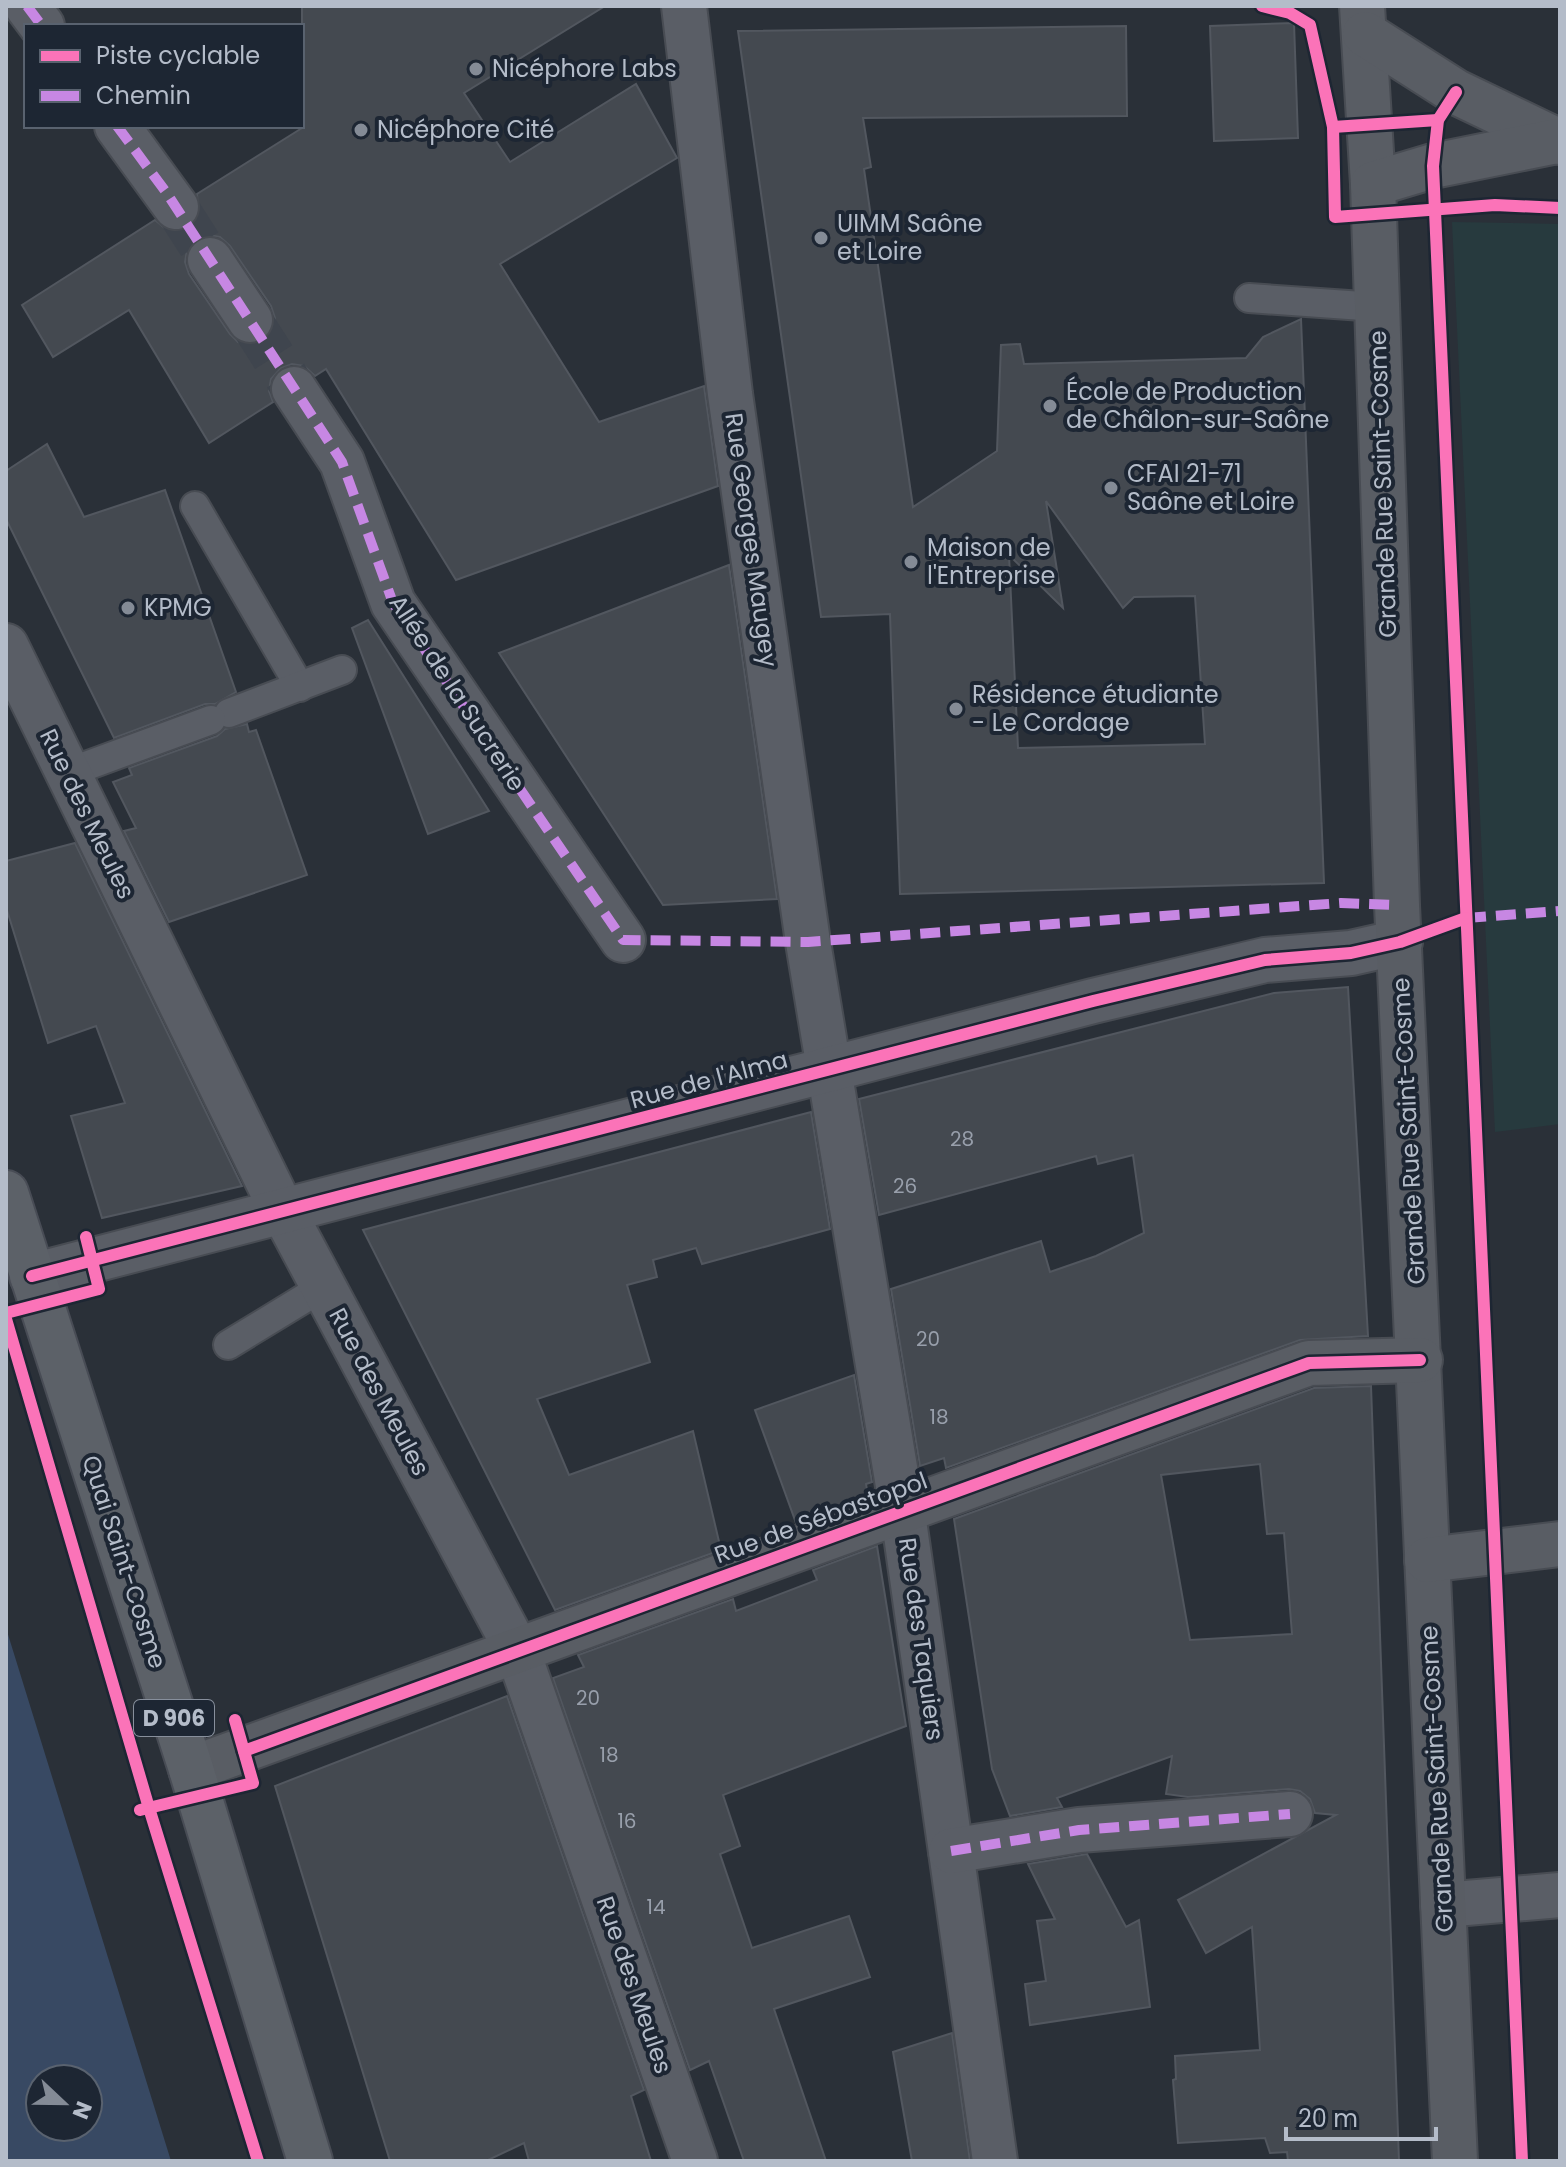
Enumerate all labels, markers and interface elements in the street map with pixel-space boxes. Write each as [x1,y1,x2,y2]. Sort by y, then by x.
legend [24,24,304,128]
text: Piste cyclable [96,39,260,72]
place label: Nicéphore Labs [492,52,677,85]
marker: Nicéphore Labs [467,60,485,78]
text: Chemin [96,79,191,112]
place label: Nicéphore Cité [377,113,554,146]
marker: Nicéphore Cité [352,121,370,139]
place label: UIMM Saône et Loire [837,207,983,268]
marker: UIMM Saône et Loire [812,229,830,247]
street label: Grande Rue Saint-Cosme [1361,330,1404,638]
place label: École de Production de Châlon-sur-Saône [1066,375,1329,436]
marker: École de Production de Châlon-sur-Saône [1041,397,1059,415]
street label: Rue Georges Maugey [717,411,786,669]
place label: CFAI 21-71 Saône et Loire [1127,457,1295,518]
marker: CFAI 21-71 Saône et Loire [1102,479,1120,497]
place label: Maison de l'Entreprise [927,531,1055,592]
marker: Maison de l'Entreprise [902,553,920,571]
street label: Allée de la Sucrerie [382,588,533,797]
place label: KPMG [144,591,212,624]
marker: KPMG [119,599,137,617]
place label: Résidence étudiante - Le Cordage [972,678,1219,739]
marker: Résidence étudiante - Le Cordage [947,700,965,718]
street label: Rue des Meules [32,723,143,904]
street label: Grande Rue Saint-Cosme [1384,977,1433,1285]
street label: Rue de l'Alma [627,1043,791,1116]
house number: 28 [950,1125,974,1153]
house number: 26 [893,1172,917,1200]
street label: Rue des Meules [321,1302,438,1481]
house number: 20 [916,1325,940,1353]
house number: 18 [929,1403,949,1431]
street label: Quai Saint-Cosme [74,1451,175,1673]
street label: Rue de Sébastopol [710,1464,932,1571]
street label: Rue des Taquiers [891,1535,952,1742]
street label: Grande Rue Saint-Cosme [1412,1625,1461,1933]
house number: 20 [576,1684,600,1712]
road number: D 906 [134,1700,214,1736]
house number: 18 [599,1741,619,1769]
house number: 16 [617,1807,637,1835]
street label: Rue des Meules [589,1892,680,2078]
house number: 14 [647,1893,665,1921]
north arrow [24,2063,104,2143]
scale bar [1286,2091,1436,2141]
text: N [65,2097,100,2124]
text: 20 m [1298,2102,1358,2135]

